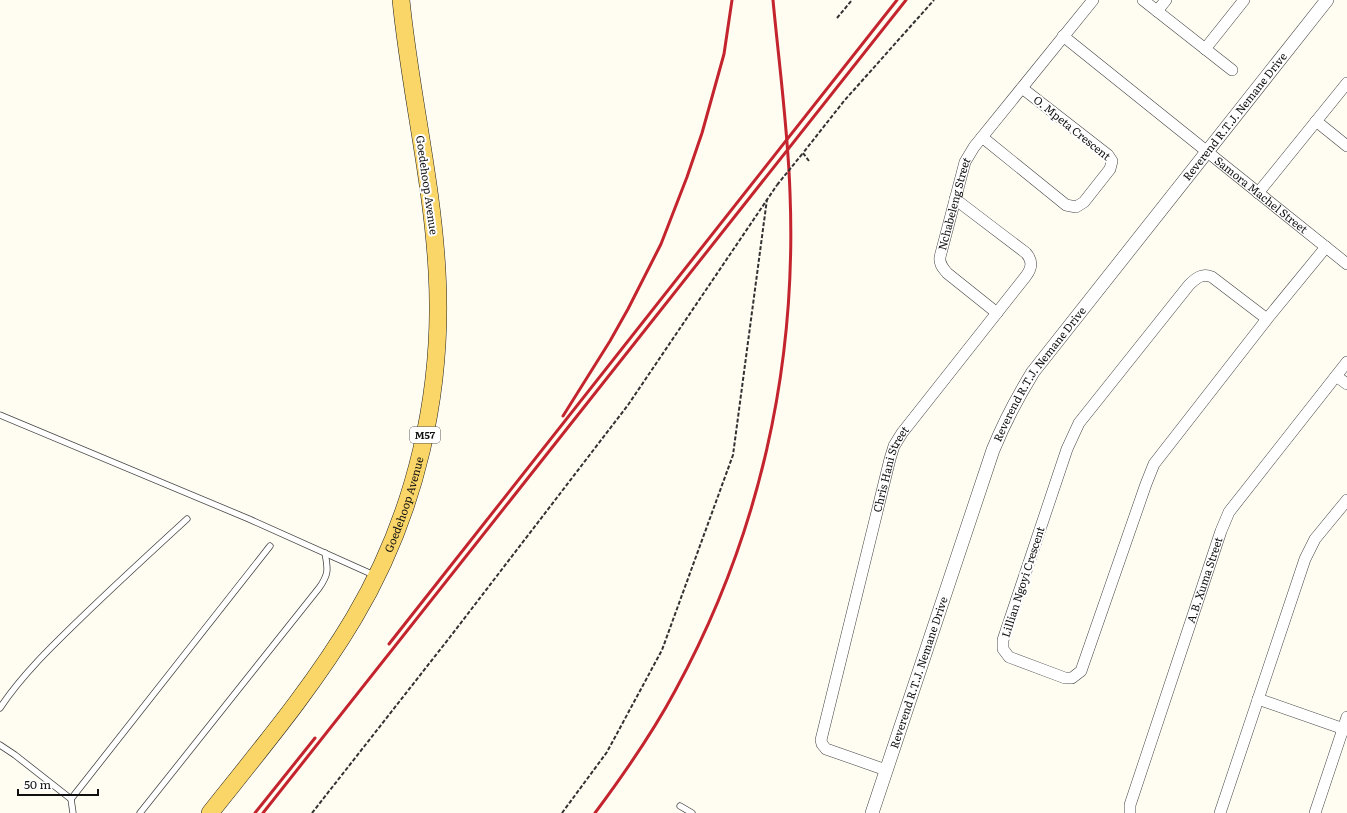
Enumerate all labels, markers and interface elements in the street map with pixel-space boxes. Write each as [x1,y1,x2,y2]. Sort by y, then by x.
street label: Reverend R.T.J. Nemane Drive [1178,48,1290,183]
street label: O. Mpeta Crescent [1031,91,1115,164]
street label: Goedehoop Avenue [413,134,443,236]
street label: Samora Machel Street [1212,152,1312,237]
street label: Nchabeleng Street [933,153,974,252]
street label: Reverend R.T.J. Nemane Drive [989,302,1089,444]
street label: Chris Hani Street [868,422,912,514]
road number: M57 [410,427,440,443]
street label: Goedehoop Avenue [380,455,427,555]
street label: Lillian Ngoyi Crescent [997,524,1048,639]
street label: A.B. Xuma Street [1182,534,1226,625]
street label: Reverend R.T.J. Nemane Drive [885,594,951,750]
scale bar [18,771,98,797]
text: 50 m [24,775,51,793]

